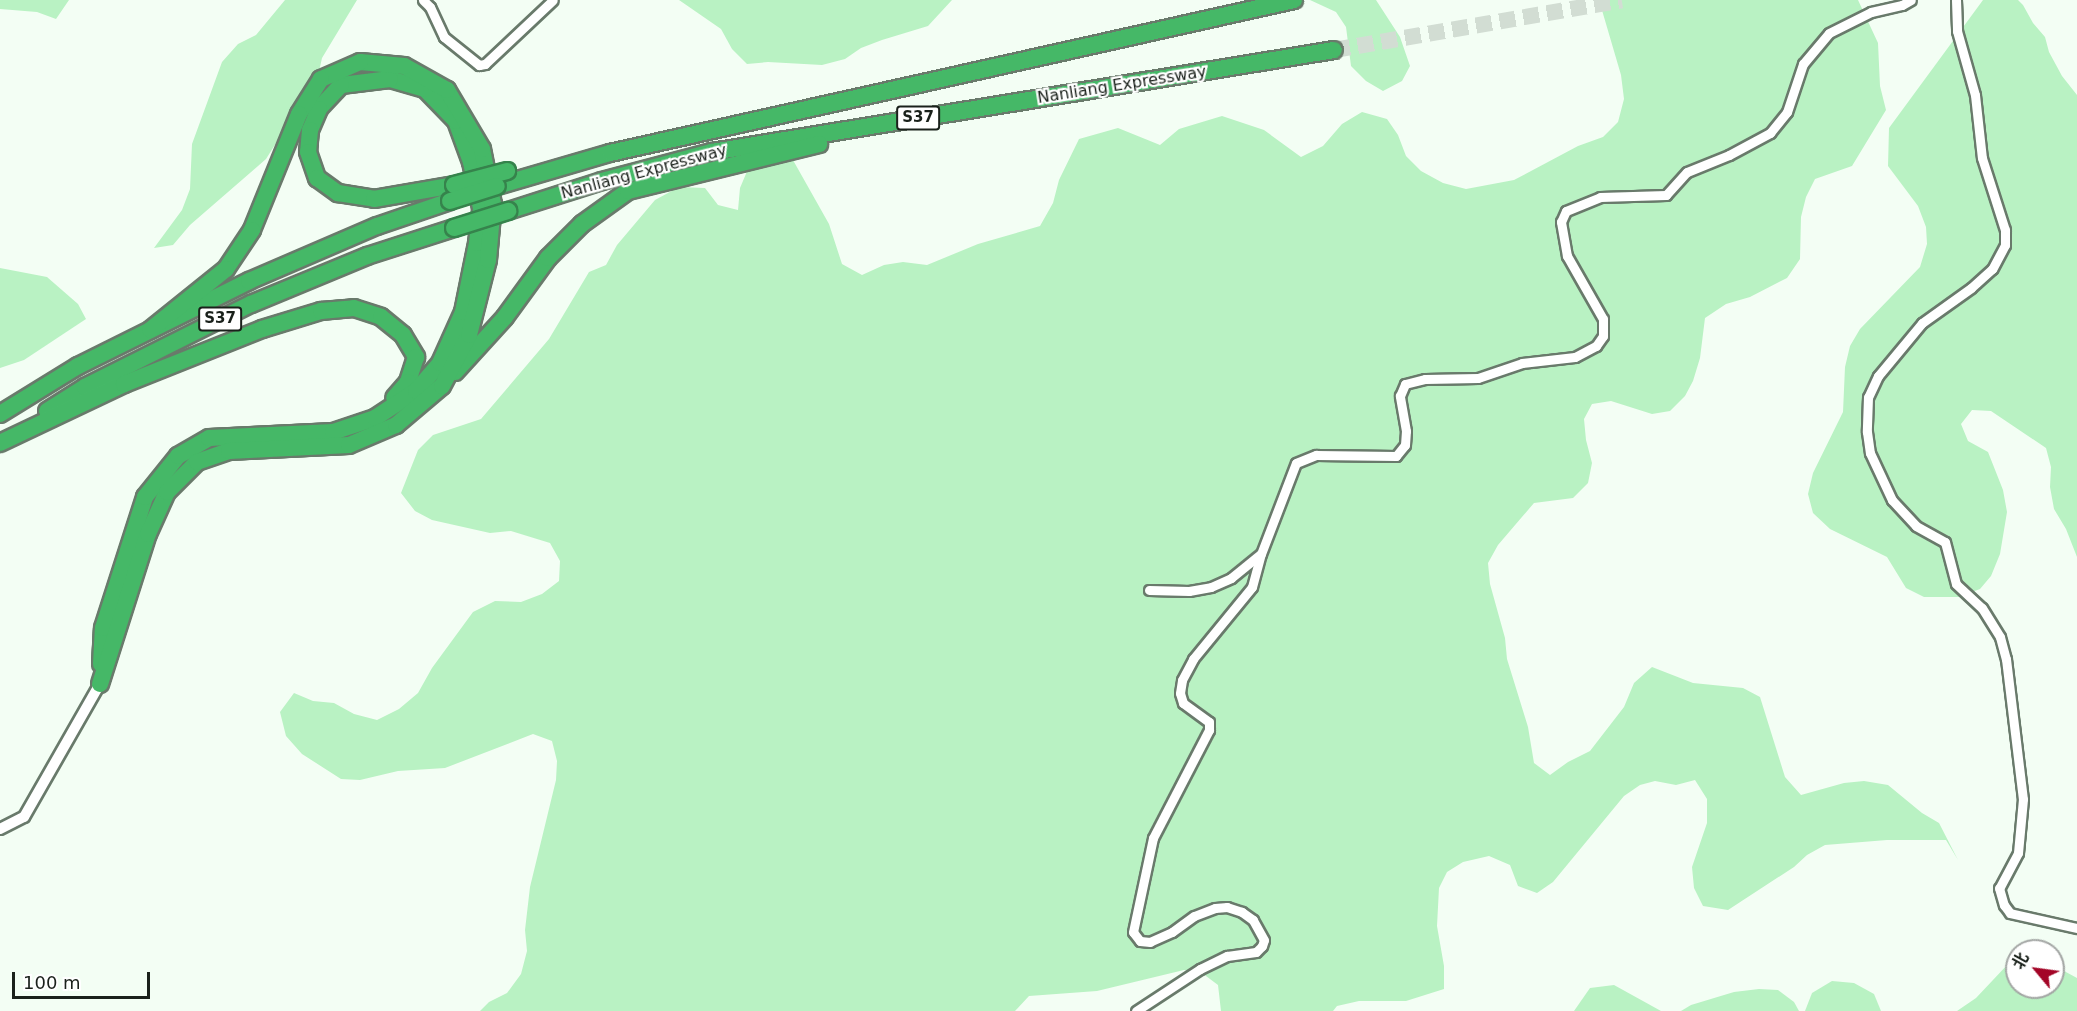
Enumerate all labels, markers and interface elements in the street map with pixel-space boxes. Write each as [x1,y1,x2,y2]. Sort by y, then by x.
street label: Nanliang Expressway [1036,62,1208,108]
road number: S37 [896,106,940,130]
street label: Nanliang Expressway [559,141,729,203]
road number: S37 [198,307,242,331]
north arrow [2005,939,2065,999]
text: 北 [2008,949,2033,973]
scale bar [15,960,153,998]
text: 100 m [23,972,81,993]

